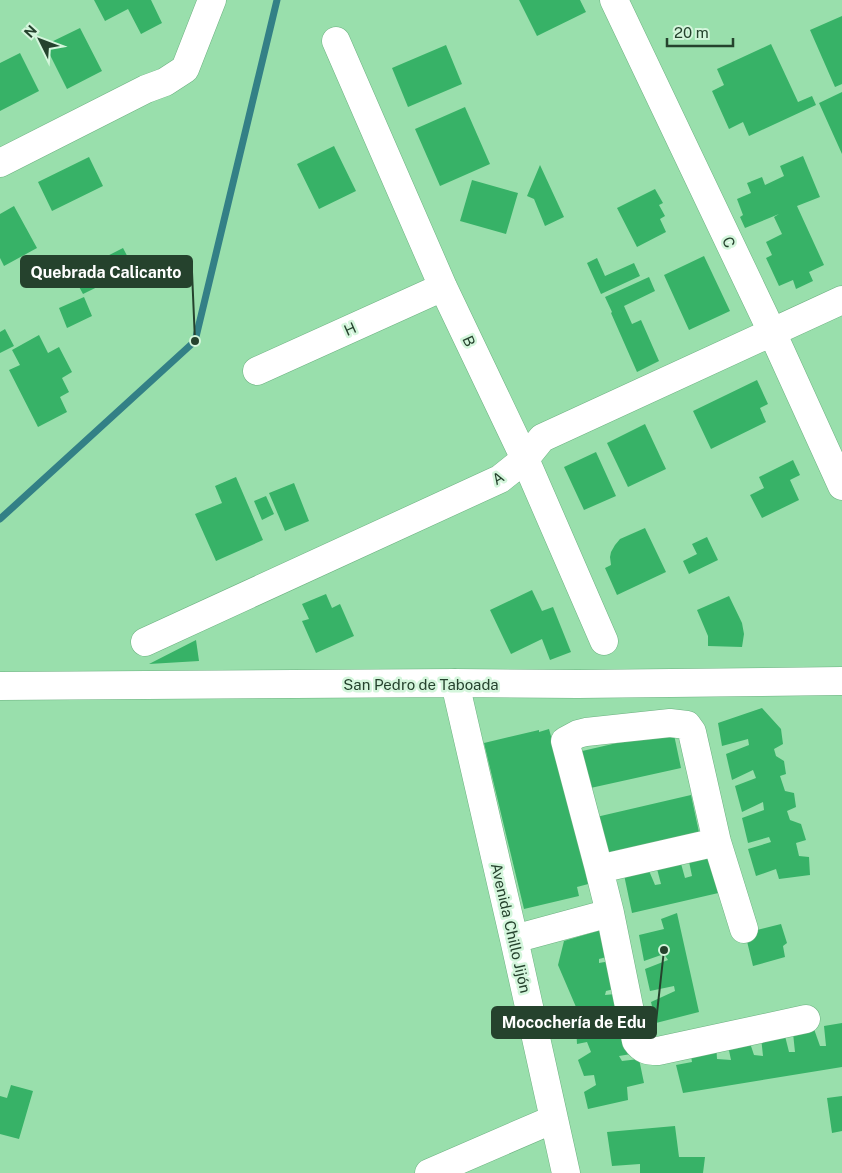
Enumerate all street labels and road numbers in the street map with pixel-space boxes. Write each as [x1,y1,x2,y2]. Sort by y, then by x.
street label: C [719,234,739,250]
street label: H [341,319,359,339]
street label: B [459,333,479,349]
street label: A [489,468,507,488]
street label: San Pedro de Taboada [343,676,499,693]
street label: Avenida Chillo Jijón [488,861,534,995]

